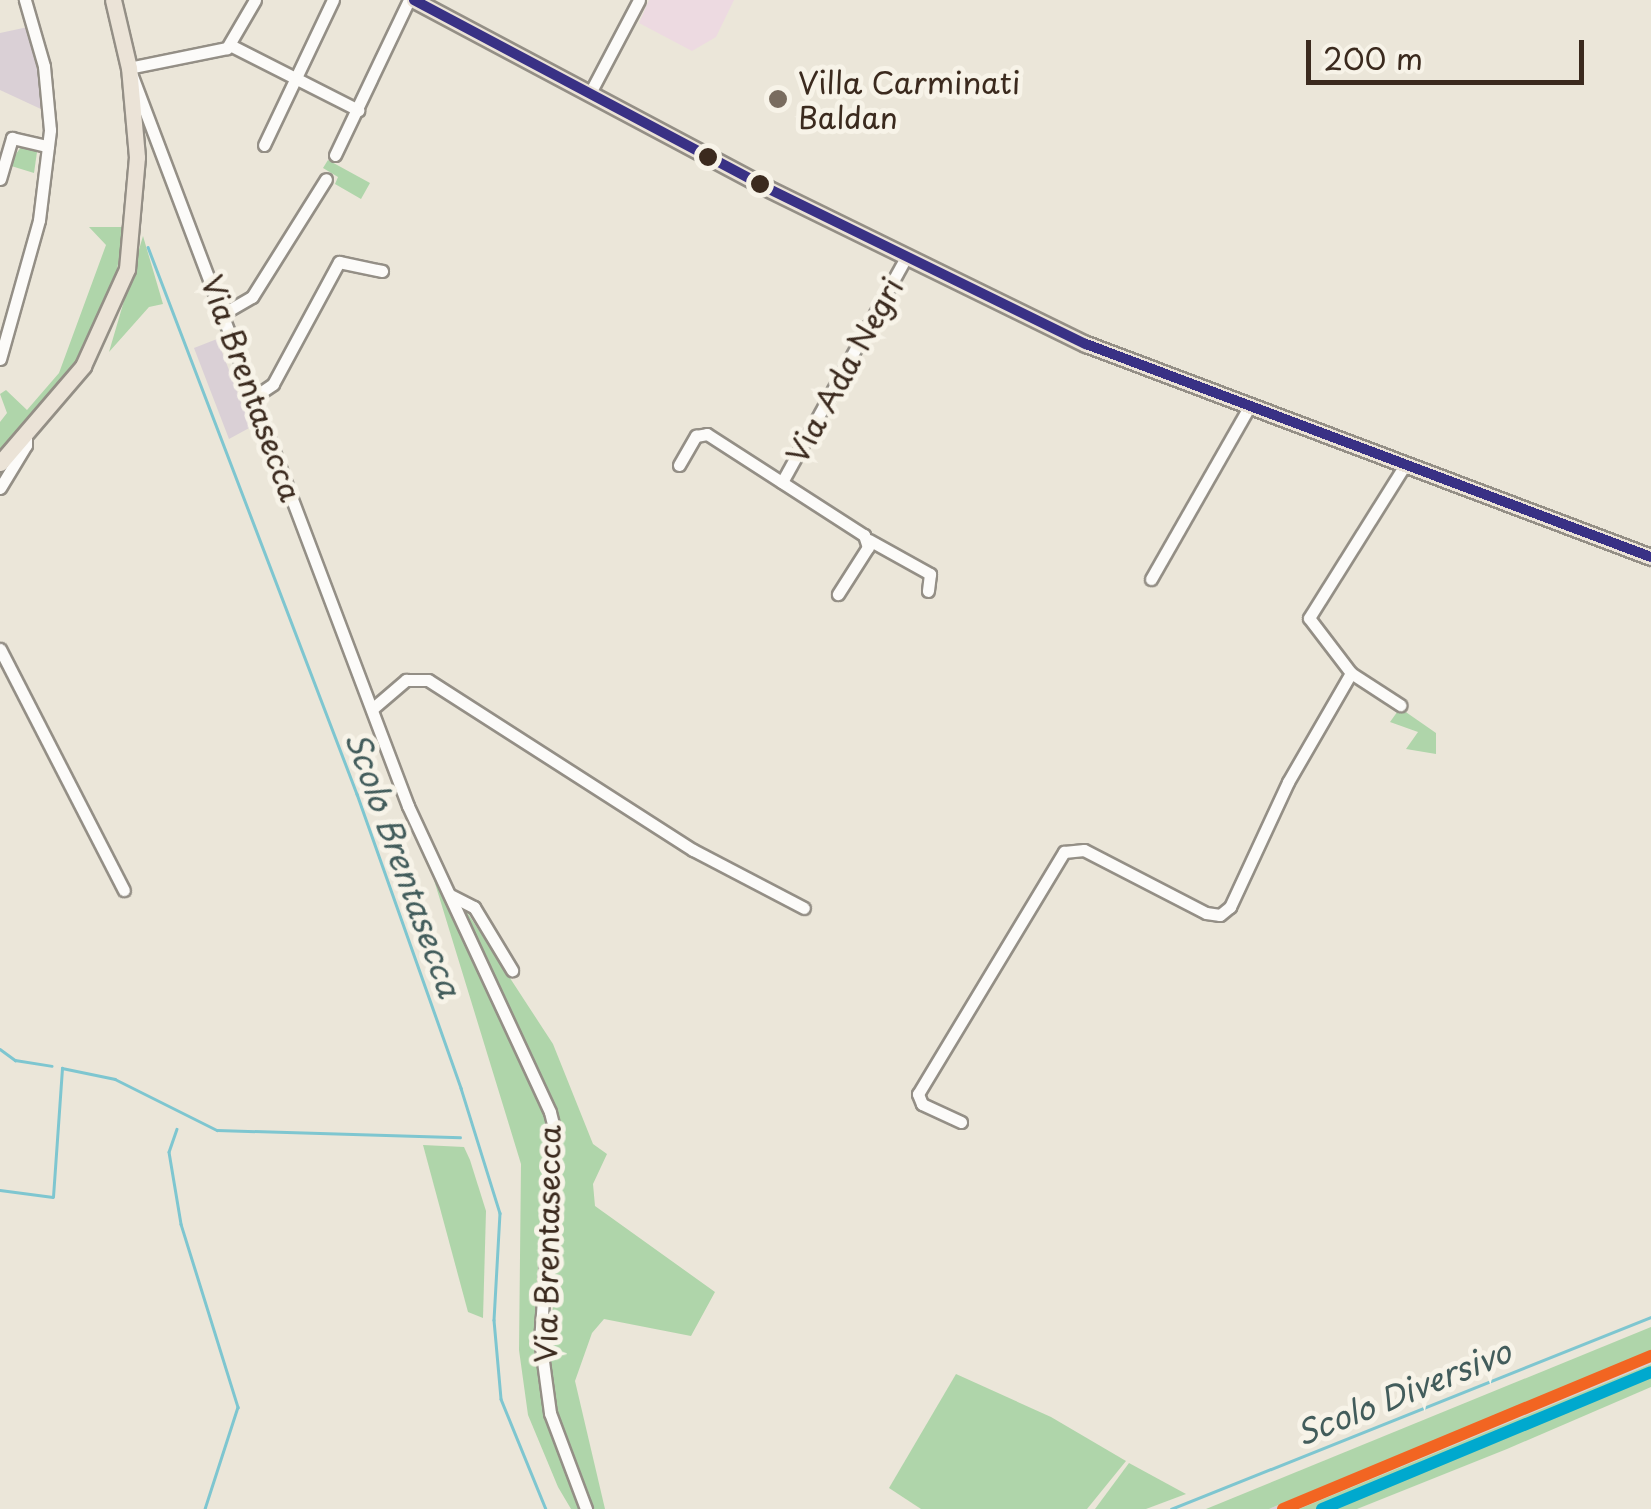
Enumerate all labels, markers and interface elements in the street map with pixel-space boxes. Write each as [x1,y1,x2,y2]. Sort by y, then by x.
scale bar [1311,20,1588,82]
text: 200 m [1323,35,1423,80]
place label: Villa Carminati Baldan [798,64,1022,134]
marker: Villa Carminati Baldan [767,88,789,110]
unlabelled marker [698,147,718,167]
unlabelled marker [750,174,770,194]
street label: Via Brentasecca [195,271,309,505]
street label: Via Ada Negri [779,272,909,468]
water label: Scolo Brentasecca [338,725,470,1003]
street label: Via Brentasecca [527,1126,567,1362]
water label: Scolo Diversivo [1289,1331,1517,1453]

